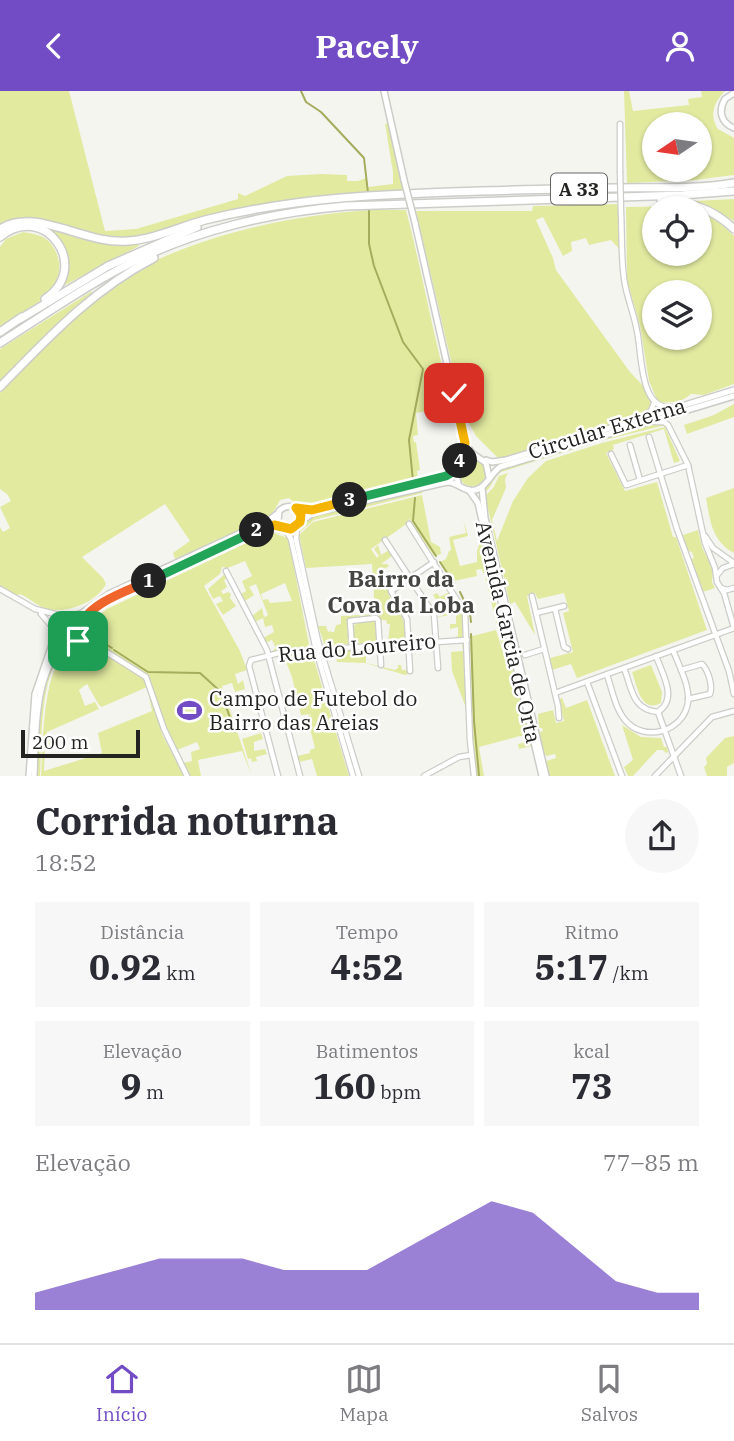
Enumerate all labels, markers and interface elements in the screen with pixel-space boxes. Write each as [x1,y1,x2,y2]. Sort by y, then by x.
text: Pacely [315,25,419,67]
icon: back [35,27,73,65]
icon: person [661,27,699,65]
north arrow [642,112,712,182]
map controls [642,112,712,350]
road number: A 33 [551,173,607,205]
button: locate [642,196,712,266]
button: layers [642,280,712,350]
pin [424,363,484,423]
icon: check [435,374,473,412]
street label: Circular Externa [524,391,689,465]
pin: 4 [442,443,477,479]
text: 4 [454,448,465,472]
pin: 3 [332,483,368,517]
text: 3 [344,487,355,511]
pin: 2 [240,513,274,548]
text: 2 [251,517,262,541]
street label: Avenida Garcia de Orta [470,518,548,746]
pin: 1 [132,563,166,599]
district label: Bairro da Cova da Loba [327,563,475,619]
text: 1 [143,568,154,592]
pin [48,611,108,671]
icon: arrive [59,622,97,660]
street label: Rua do Loureiro [277,626,437,668]
place label: Campo de Futebol do Bairro das Areias [209,684,417,736]
sports icon: Campo de Futebol do Bairro das Areias [175,697,203,725]
scale bar [21,727,140,759]
text: 200 m [32,730,89,754]
text: Corrida noturna [35,796,338,845]
button: share [625,799,699,873]
text: 18:52 [35,847,97,877]
text: Distância [100,920,184,944]
text: Tempo [336,920,398,944]
text: Ritmo [565,920,619,944]
text: 0.92 [89,944,162,990]
text: 4:52 [330,944,404,990]
text: 5:17 [535,944,608,990]
text: km [162,961,196,985]
text: /km [608,961,649,985]
text: Elevação [103,1039,182,1063]
text: Batimentos [316,1039,418,1063]
text: kcal [573,1039,610,1063]
text: 9 [121,1063,142,1109]
text: 160 [313,1063,376,1109]
text: 73 [571,1063,613,1109]
text: m [142,1080,164,1104]
text: bpm [376,1080,421,1104]
text: Elevação [35,1147,131,1177]
text: 77–85 m [603,1147,699,1177]
tab: Início [96,1360,147,1426]
tab: Mapa [339,1360,389,1426]
tab: Salvos [581,1360,638,1426]

